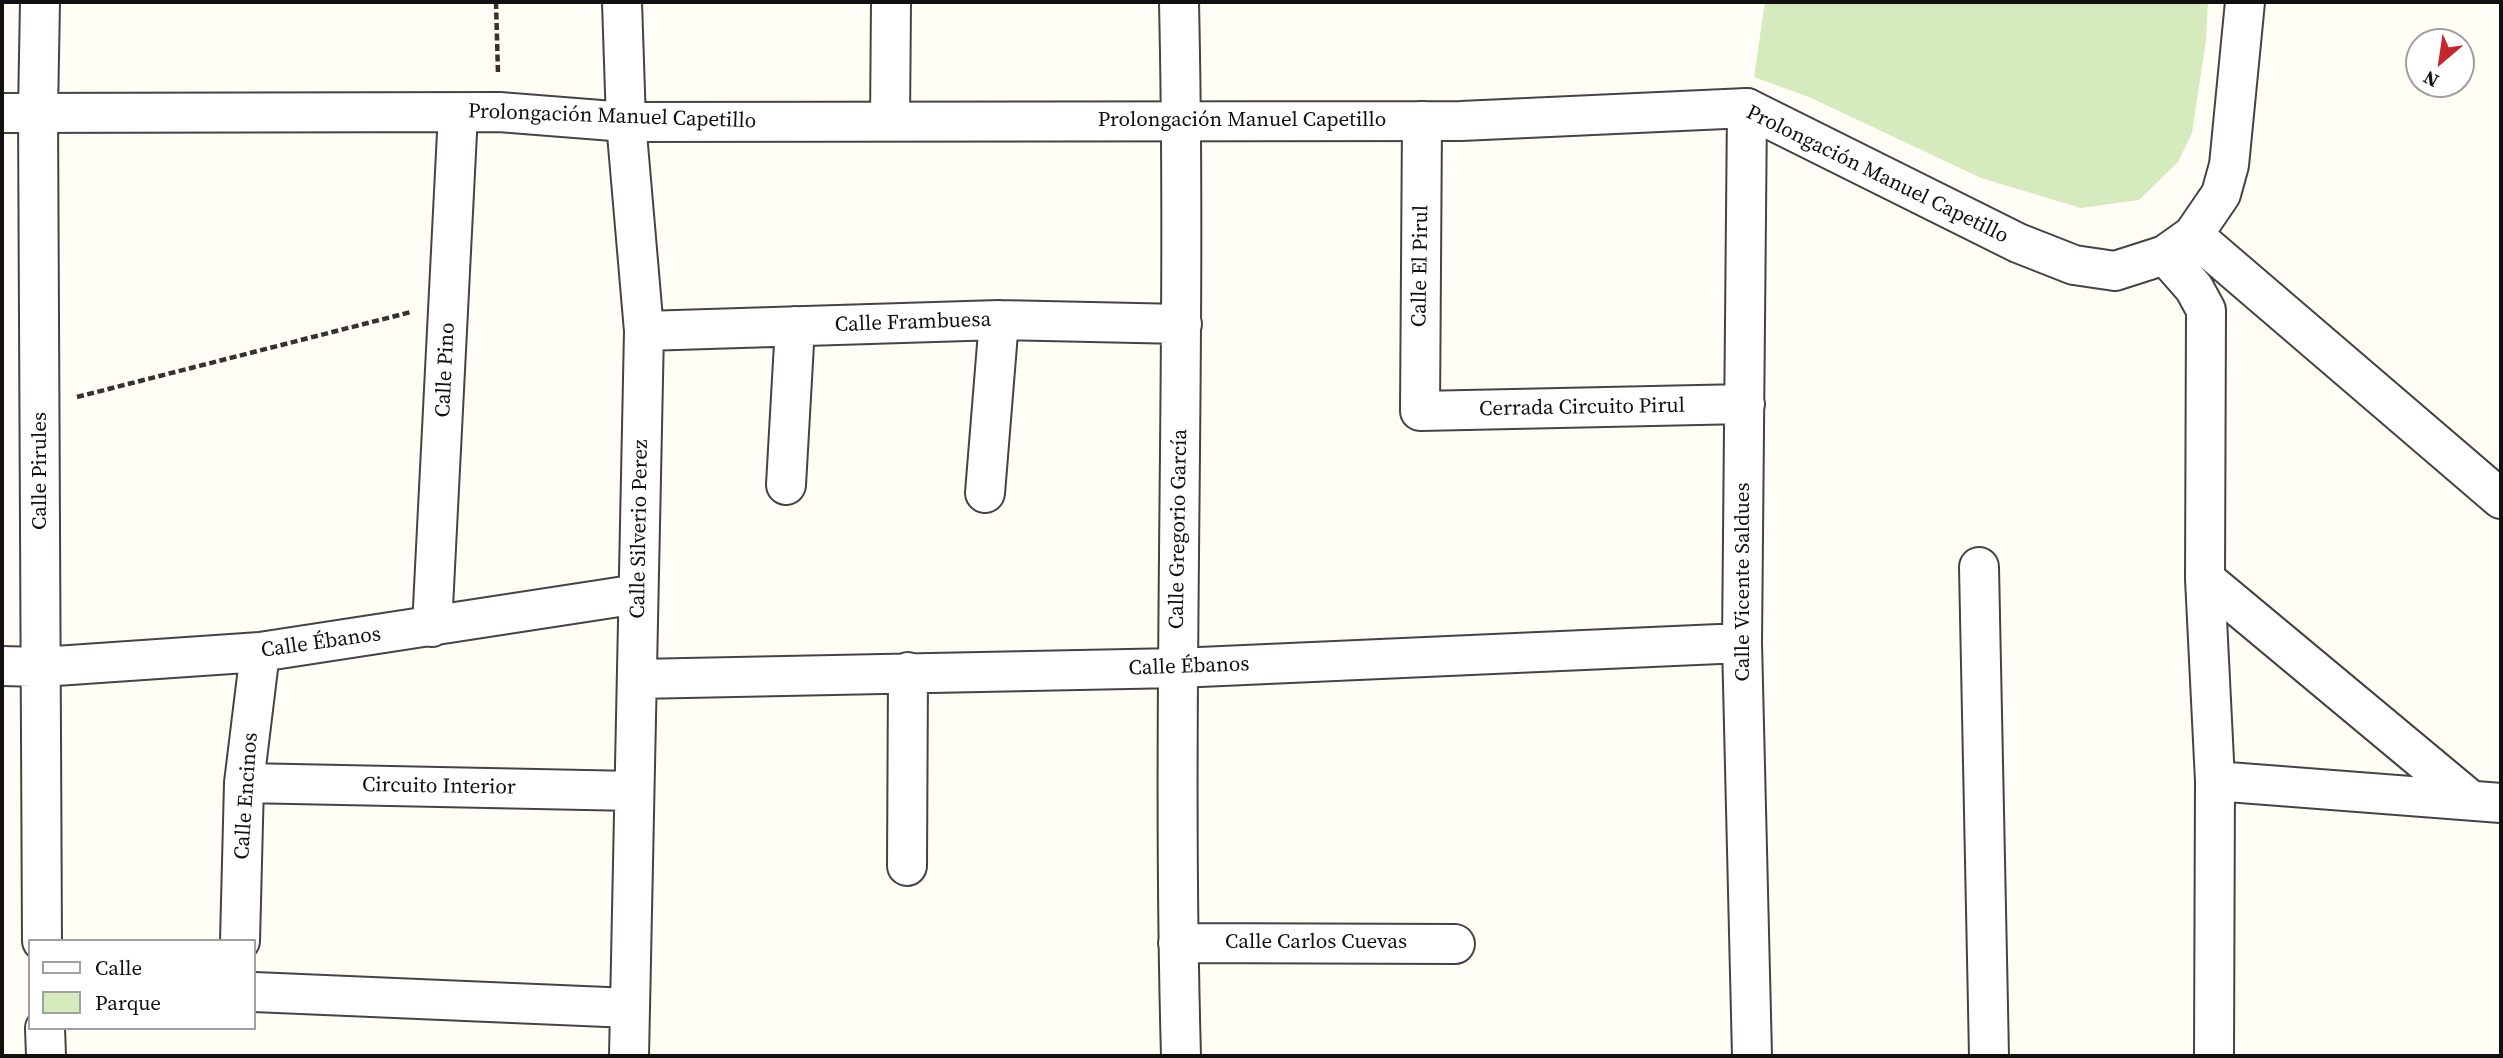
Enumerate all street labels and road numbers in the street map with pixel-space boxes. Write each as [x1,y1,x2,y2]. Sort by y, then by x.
street label: Prolongación Manuel Capetillo [467,99,757,135]
street label: Prolongación Manuel Capetillo [1742,100,2012,250]
street label: Prolongación Manuel Capetillo [1098,108,1386,134]
street label: Calle El Pirul [1407,205,1435,327]
street label: Calle Frambuesa [834,308,992,338]
street label: Calle Pino [431,322,461,418]
street label: Cerrada Circuito Pirul [1479,394,1685,422]
street label: Calle Pirules [28,412,54,530]
street label: Calle Gregorio García [1165,429,1193,629]
street label: Calle Silverio Perez [626,439,654,619]
street label: Calle Vicente Saldues [1731,482,1757,682]
street label: Calle Ébanos [259,622,383,664]
street label: Calle Ébanos [1128,652,1250,682]
street label: Calle Encinos [230,732,264,860]
street label: Circuito Interior [362,773,516,801]
street label: Calle Carlos Cuevas [1225,930,1407,956]

